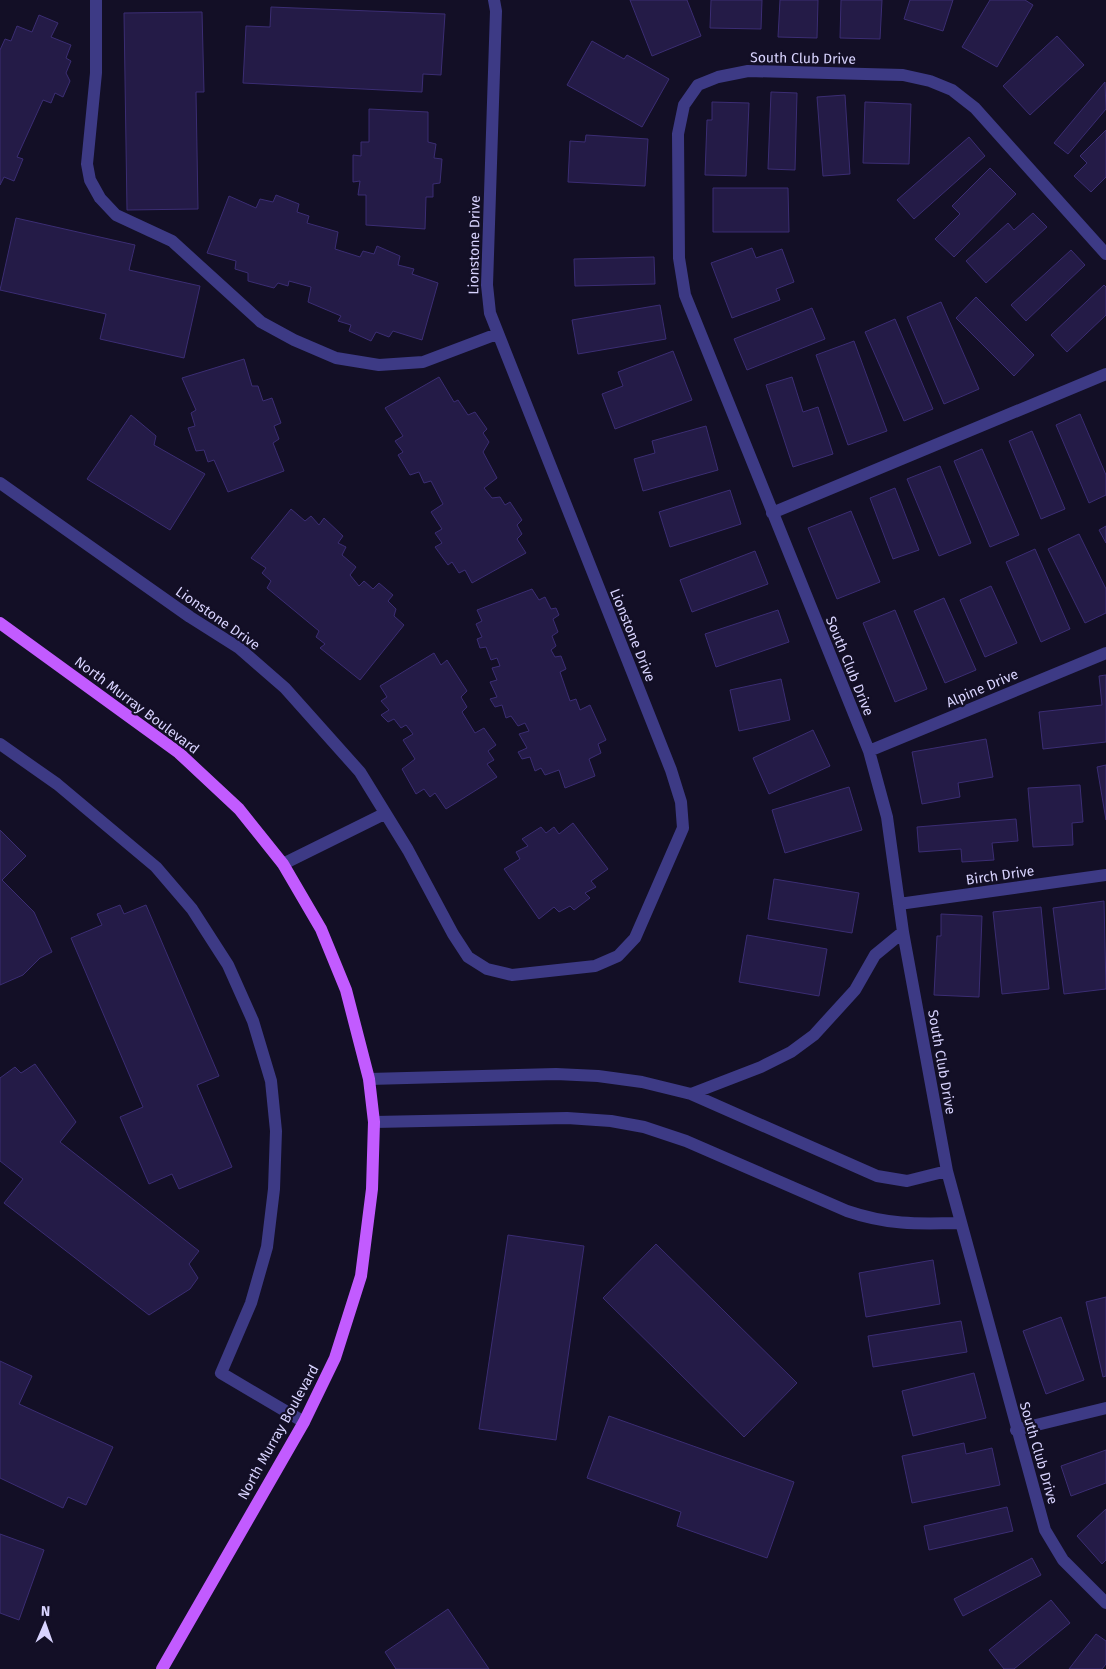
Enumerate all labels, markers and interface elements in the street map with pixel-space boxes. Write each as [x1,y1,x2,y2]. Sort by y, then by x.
street label: South Club Drive [750,49,856,68]
street label: Lionstone Drive [465,195,484,295]
street label: Lionstone Drive [172,583,263,654]
street label: Lionstone Drive [606,586,659,684]
street label: South Club Drive [822,614,877,718]
street label: North Murray Boulevard [71,653,202,758]
street label: Alpine Drive [944,666,1021,711]
street label: Birch Drive [965,862,1035,889]
street label: South Club Drive [924,1009,959,1116]
street label: North Murray Boulevard [234,1362,323,1503]
street label: South Club Drive [1016,1400,1061,1506]
north arrow [20,1599,70,1649]
text: N [40,1603,50,1620]

